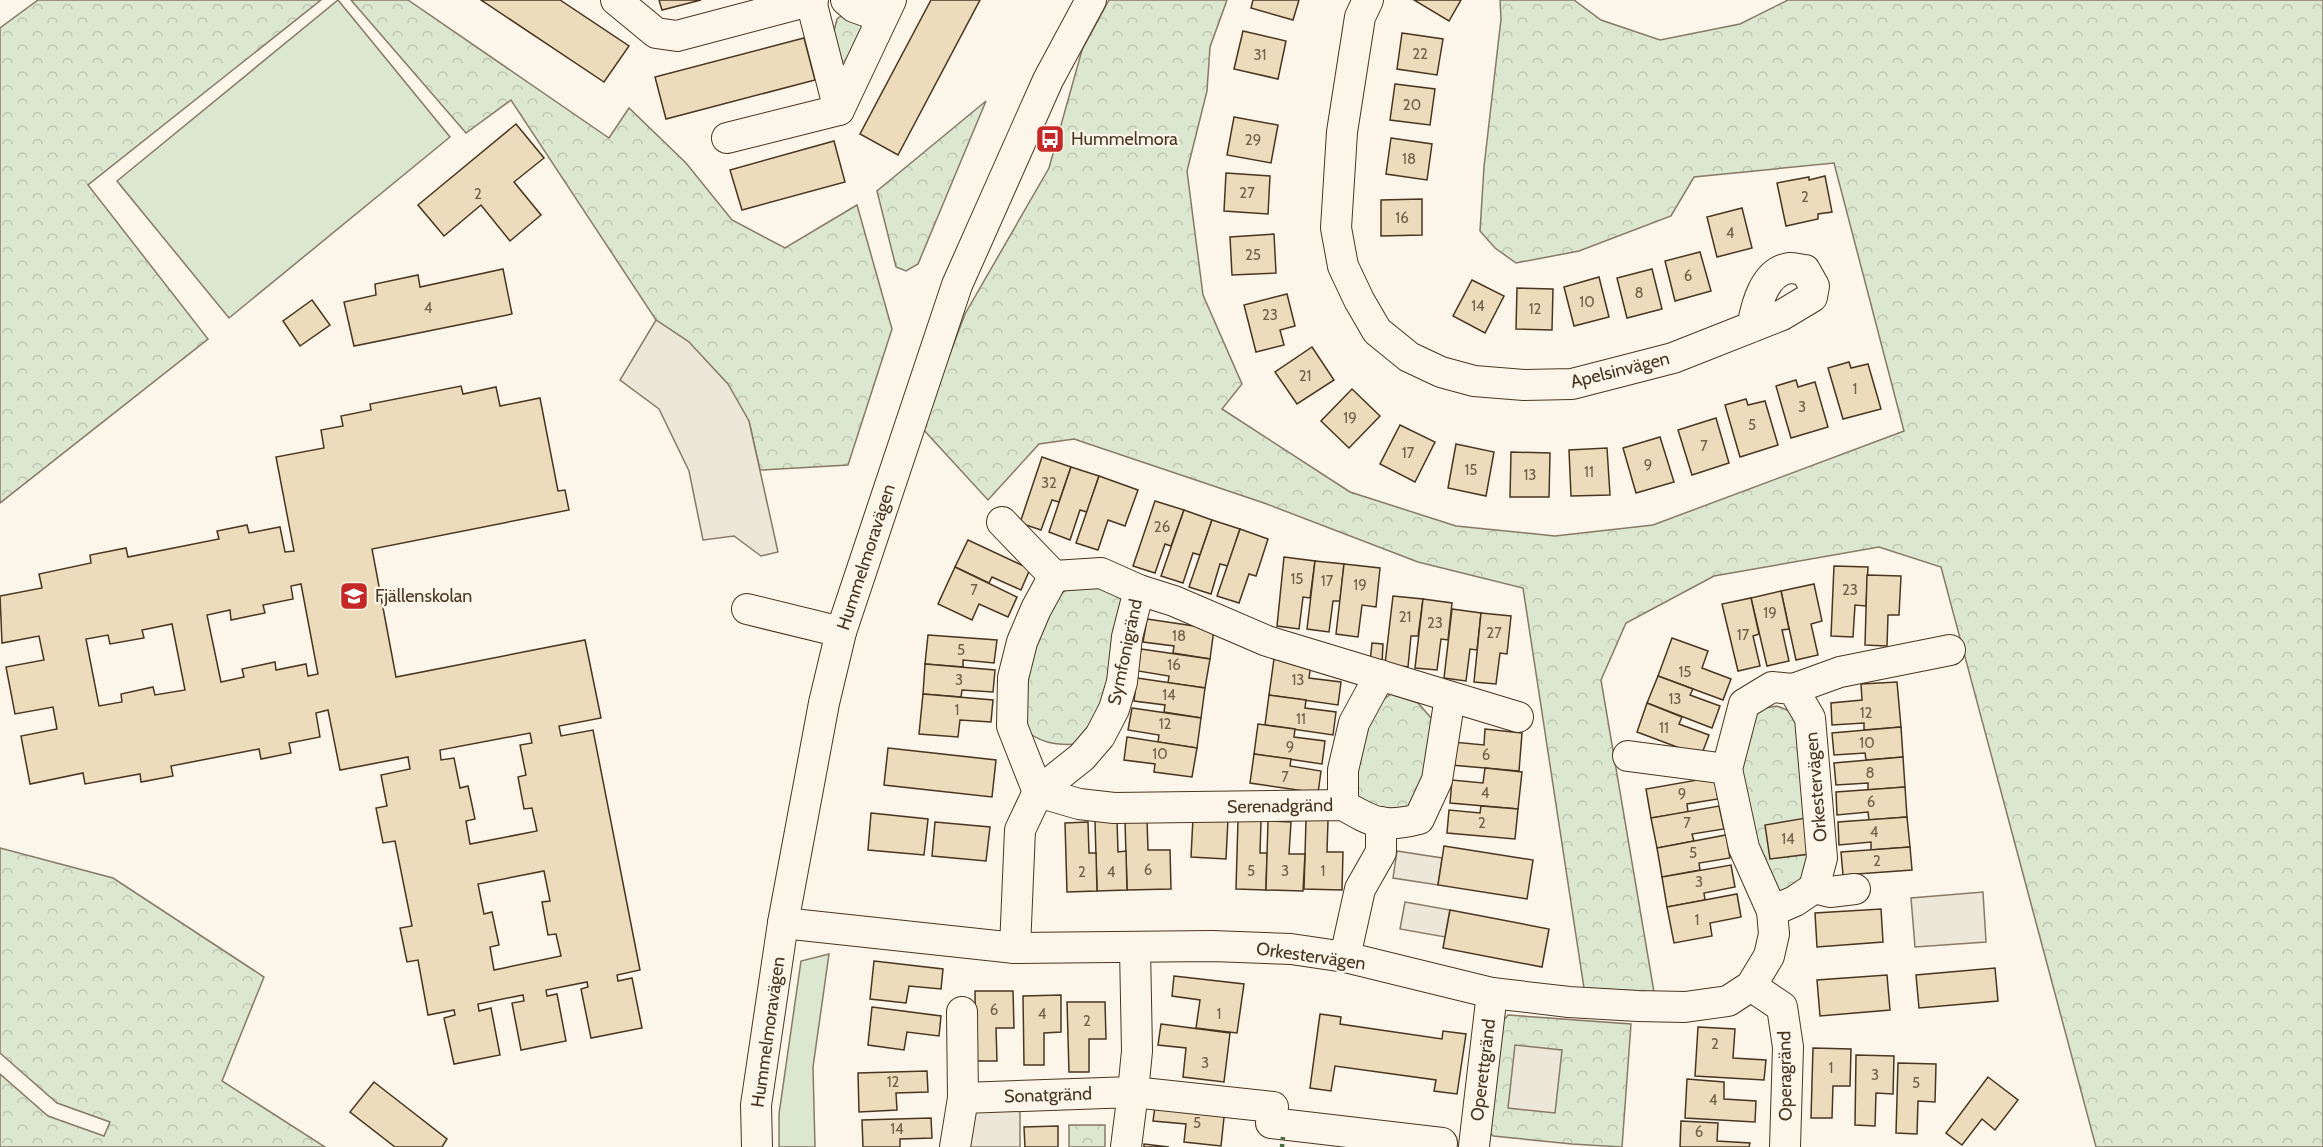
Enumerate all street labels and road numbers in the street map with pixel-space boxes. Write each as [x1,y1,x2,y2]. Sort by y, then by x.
street label: Apelsinvägen [1568,347,1672,393]
street label: Hummelmoravägen [832,481,900,633]
street label: Symfonigränd [1103,597,1147,707]
street label: Orkestervägen [1800,731,1832,843]
street label: Serenadgränd [1227,794,1333,818]
street label: Orkestervägen [1255,937,1367,975]
street label: Hummelmoravägen [747,955,789,1109]
street label: Operettgränd [1466,1018,1500,1122]
street label: Operagränd [1773,1031,1797,1121]
street label: Sonatgränd [1004,1082,1092,1108]

